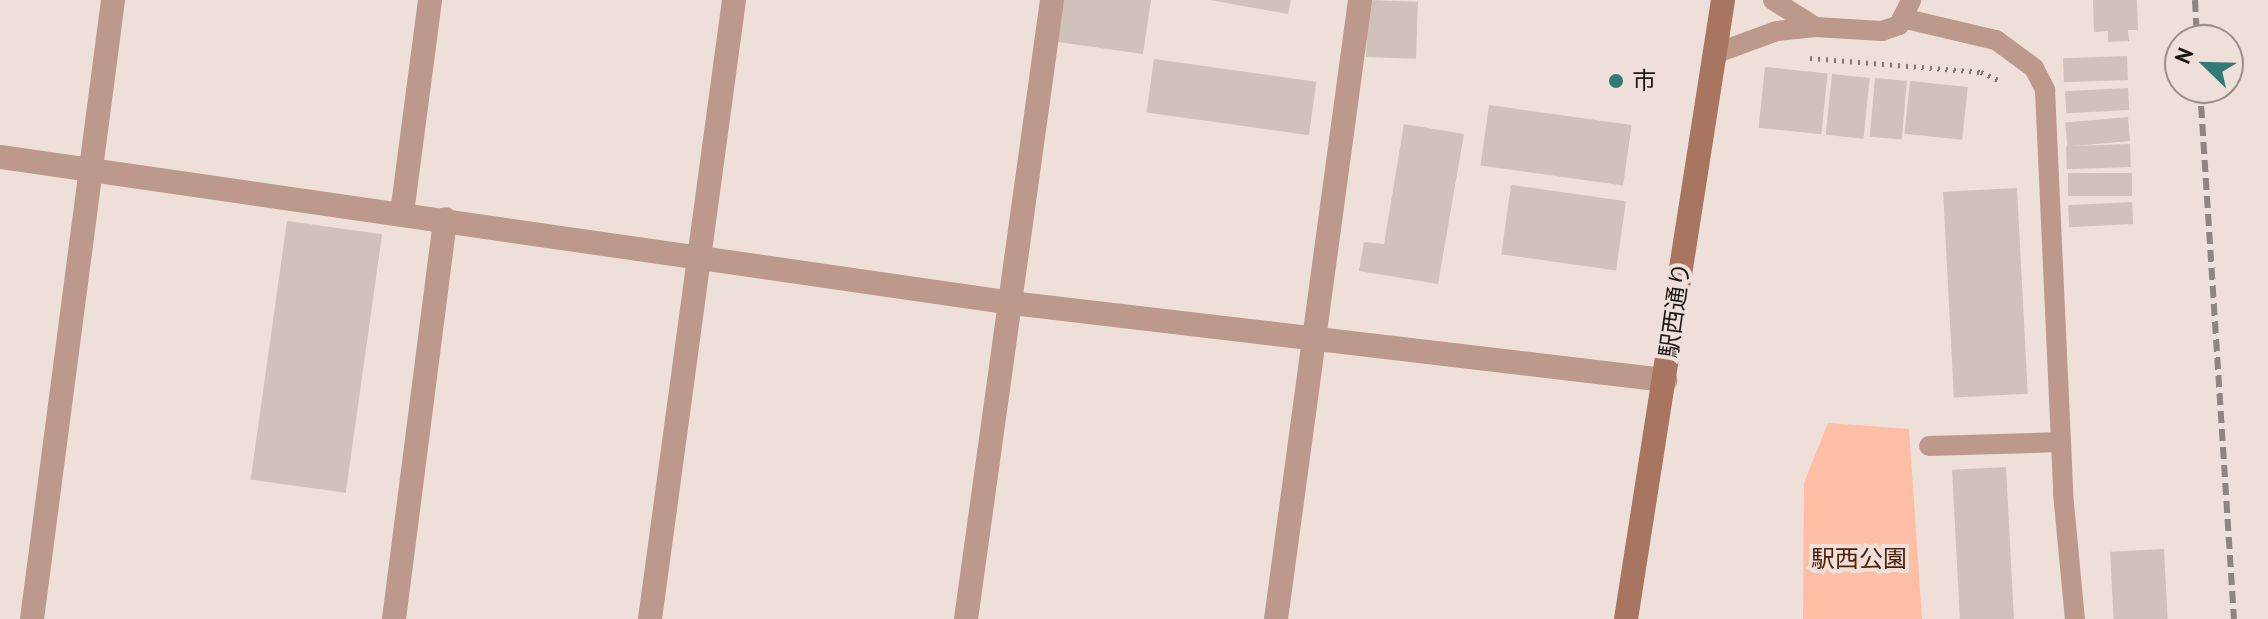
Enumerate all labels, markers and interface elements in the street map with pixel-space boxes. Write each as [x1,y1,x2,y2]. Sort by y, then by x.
north arrow [2164,24,2244,104]
text: N [2168,43,2199,68]
place label: 市 [1632,67,1656,95]
marker: 市 [1607,72,1625,90]
street label: 駅西通り [1654,260,1696,360]
park label: 駅西公園 [1811,545,1907,573]

